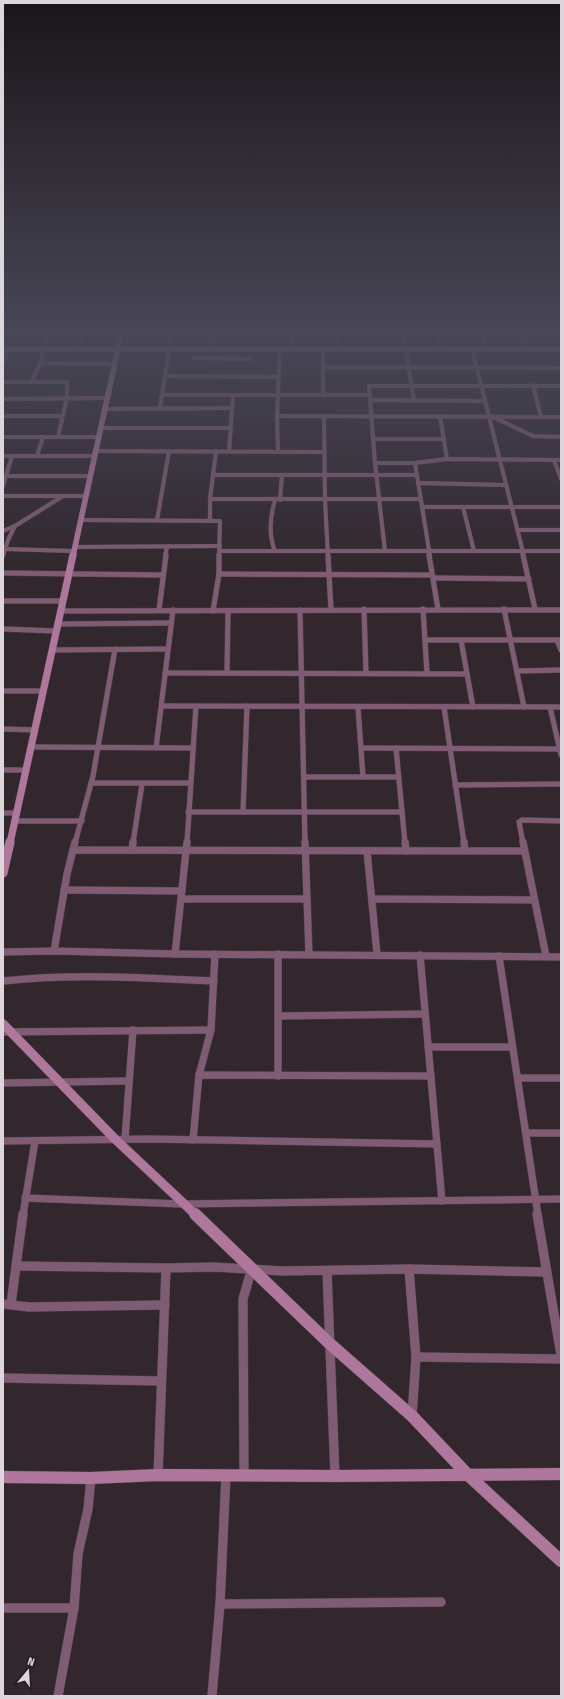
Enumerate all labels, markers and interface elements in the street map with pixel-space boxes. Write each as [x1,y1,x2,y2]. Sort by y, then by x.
north arrow [8,1651,48,1691]
text: N [26,1655,36,1669]

